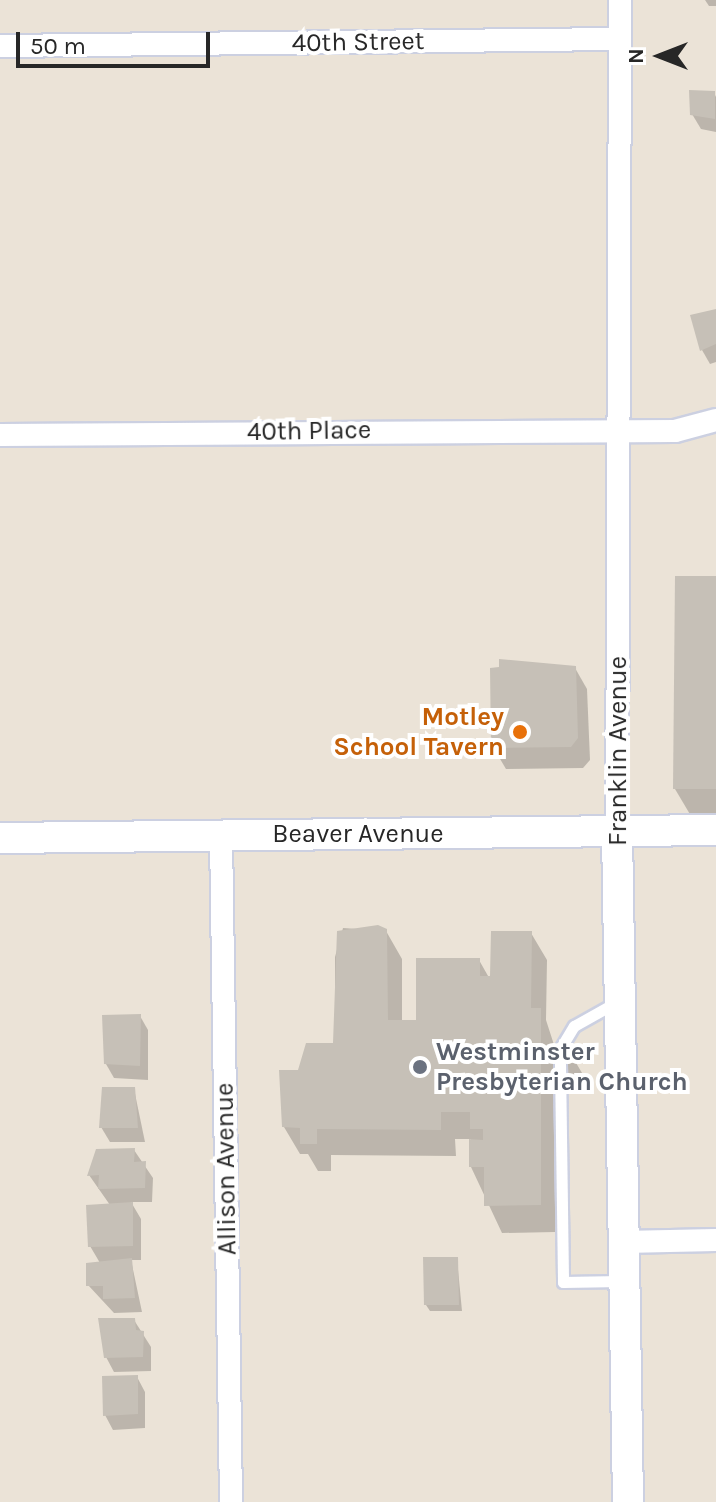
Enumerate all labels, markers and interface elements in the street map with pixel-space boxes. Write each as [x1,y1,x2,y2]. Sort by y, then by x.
scale bar [20,16,214,66]
north arrow [620,16,700,96]
street label: 40th Street [291,25,425,59]
text: 50 m [30,32,86,60]
text: N [623,48,649,64]
street label: 40th Place [247,414,371,448]
street label: Franklin Avenue [602,656,634,846]
place label: Motley School Tavern [333,701,504,762]
marker: Motley School Tavern [511,723,529,741]
street label: Beaver Avenue [272,818,444,850]
place label: Westminster Presbyterian Church [436,1036,688,1098]
marker: Westminster Presbyterian Church [411,1058,429,1076]
street label: Allison Avenue [209,1082,243,1256]

